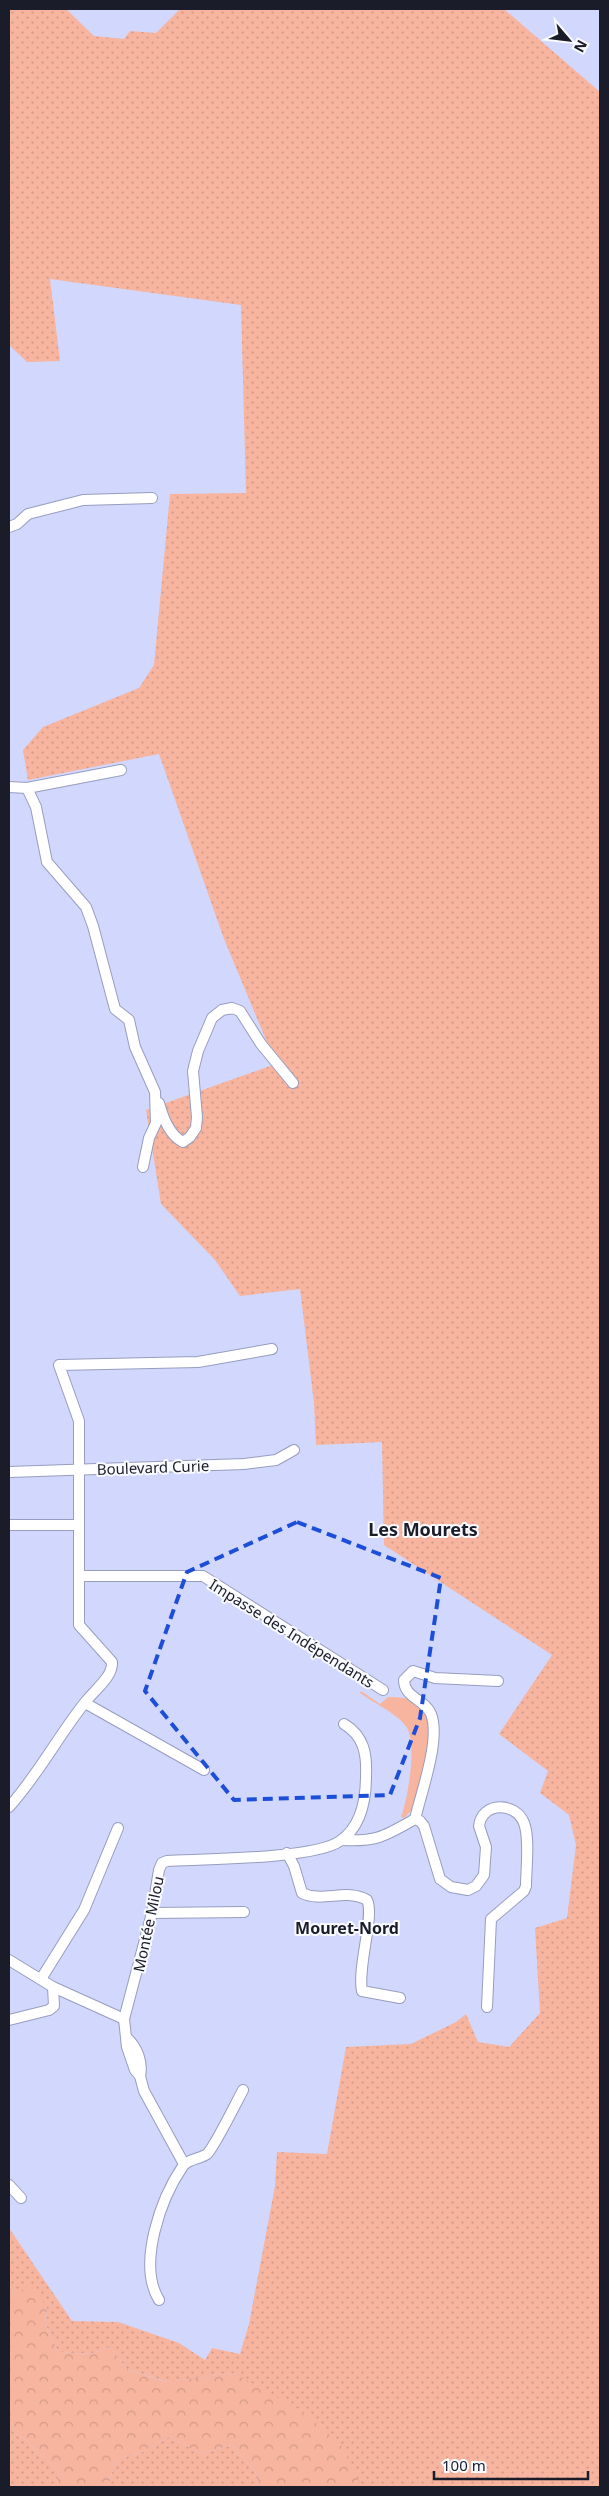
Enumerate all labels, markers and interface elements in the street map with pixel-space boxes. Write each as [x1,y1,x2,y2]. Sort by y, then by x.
north arrow [544,15,594,65]
text: N [570,37,592,56]
street label: Boulevard Curie [96,1455,210,1479]
district label: Les Mourets [368,1517,478,1541]
street label: Impasse des Indépendants [206,1574,378,1692]
street label: Montée Milou [128,1874,168,1974]
district label: Mouret-Nord [295,1917,399,1939]
scale bar [434,2448,588,2480]
text: 100 m [442,2455,486,2475]

